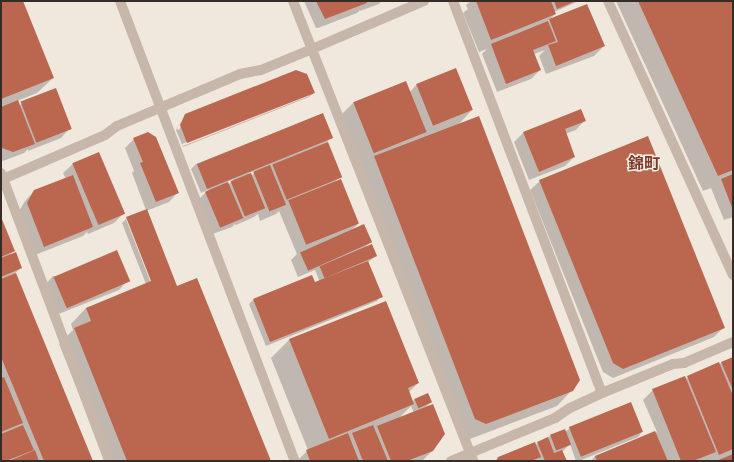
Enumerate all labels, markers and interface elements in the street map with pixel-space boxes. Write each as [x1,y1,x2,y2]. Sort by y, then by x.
district label: 錦町 [628,153,660,173]

